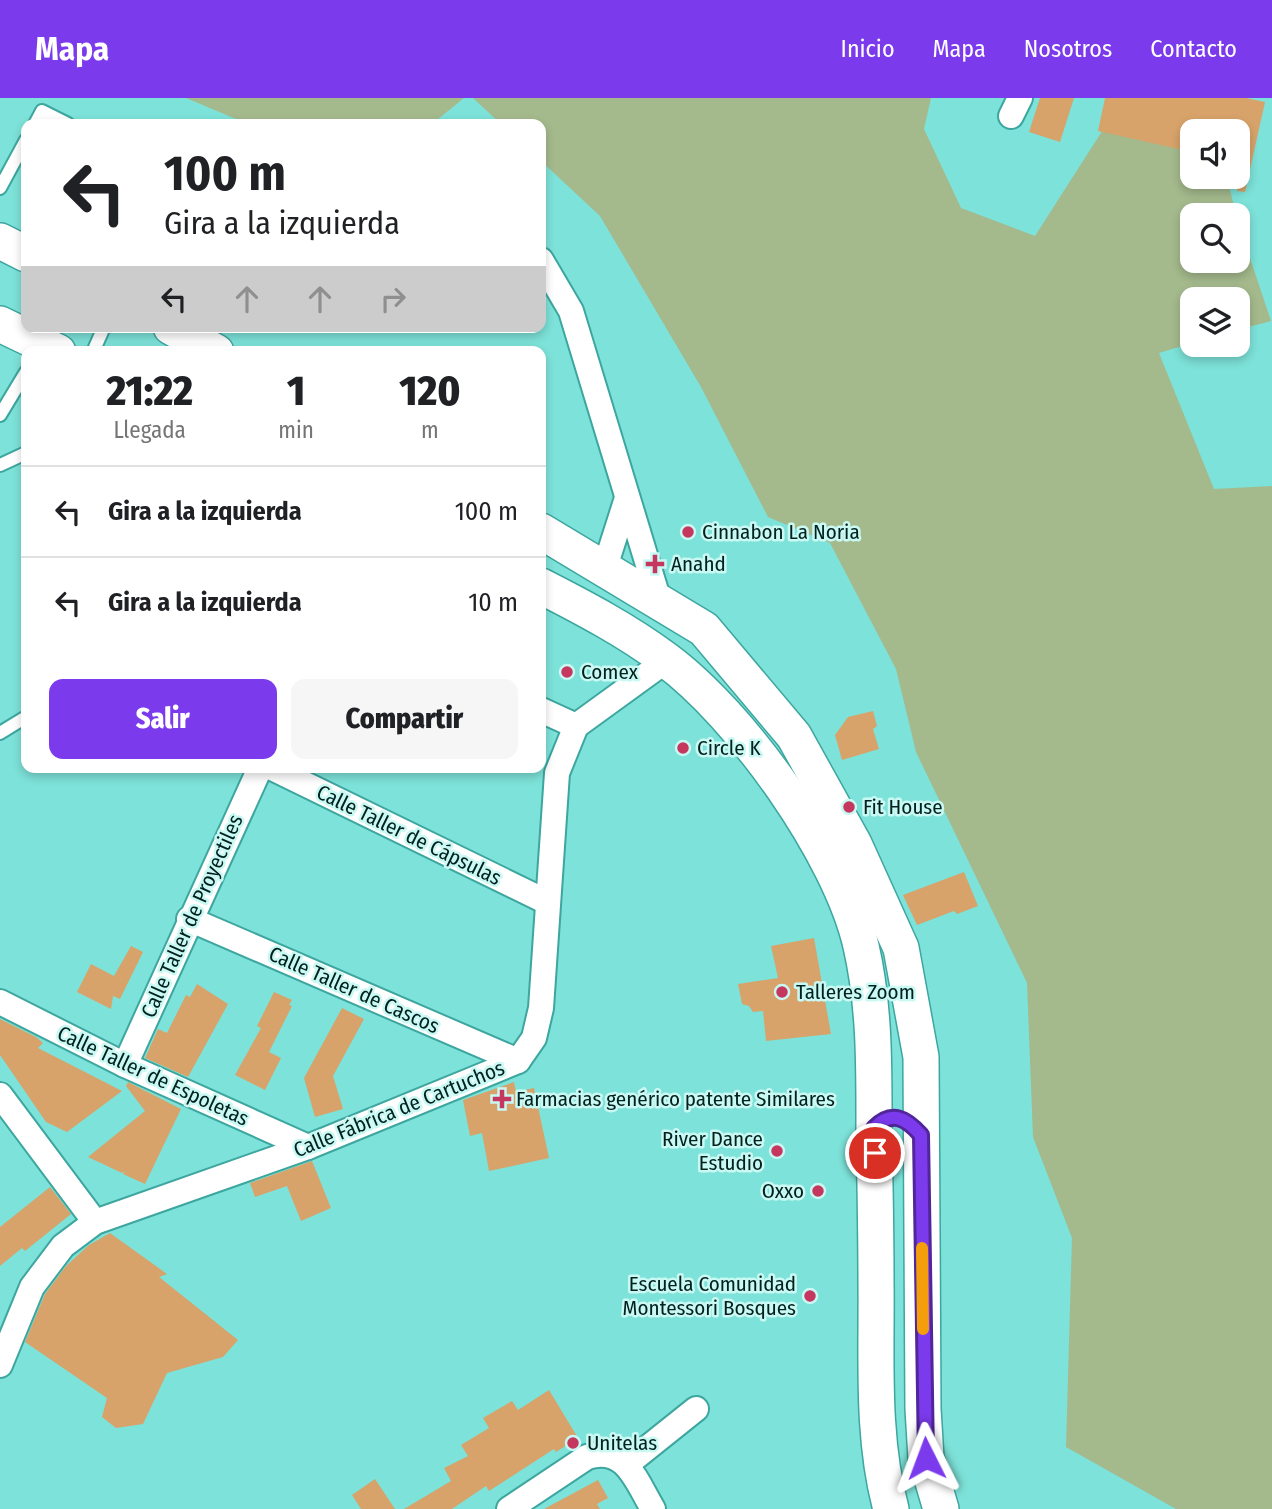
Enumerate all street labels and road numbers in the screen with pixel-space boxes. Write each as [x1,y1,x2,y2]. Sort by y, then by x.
street label: Calle Taller de Cápsulas [312,779,506,891]
street label: Calle Taller de Proyectiles [135,810,249,1022]
street label: Calle Taller de Cascos [265,941,443,1039]
street label: Calle Taller de Espoletas [53,1020,253,1132]
street label: Calle Fábrica de Cartuchos [290,1055,508,1163]

